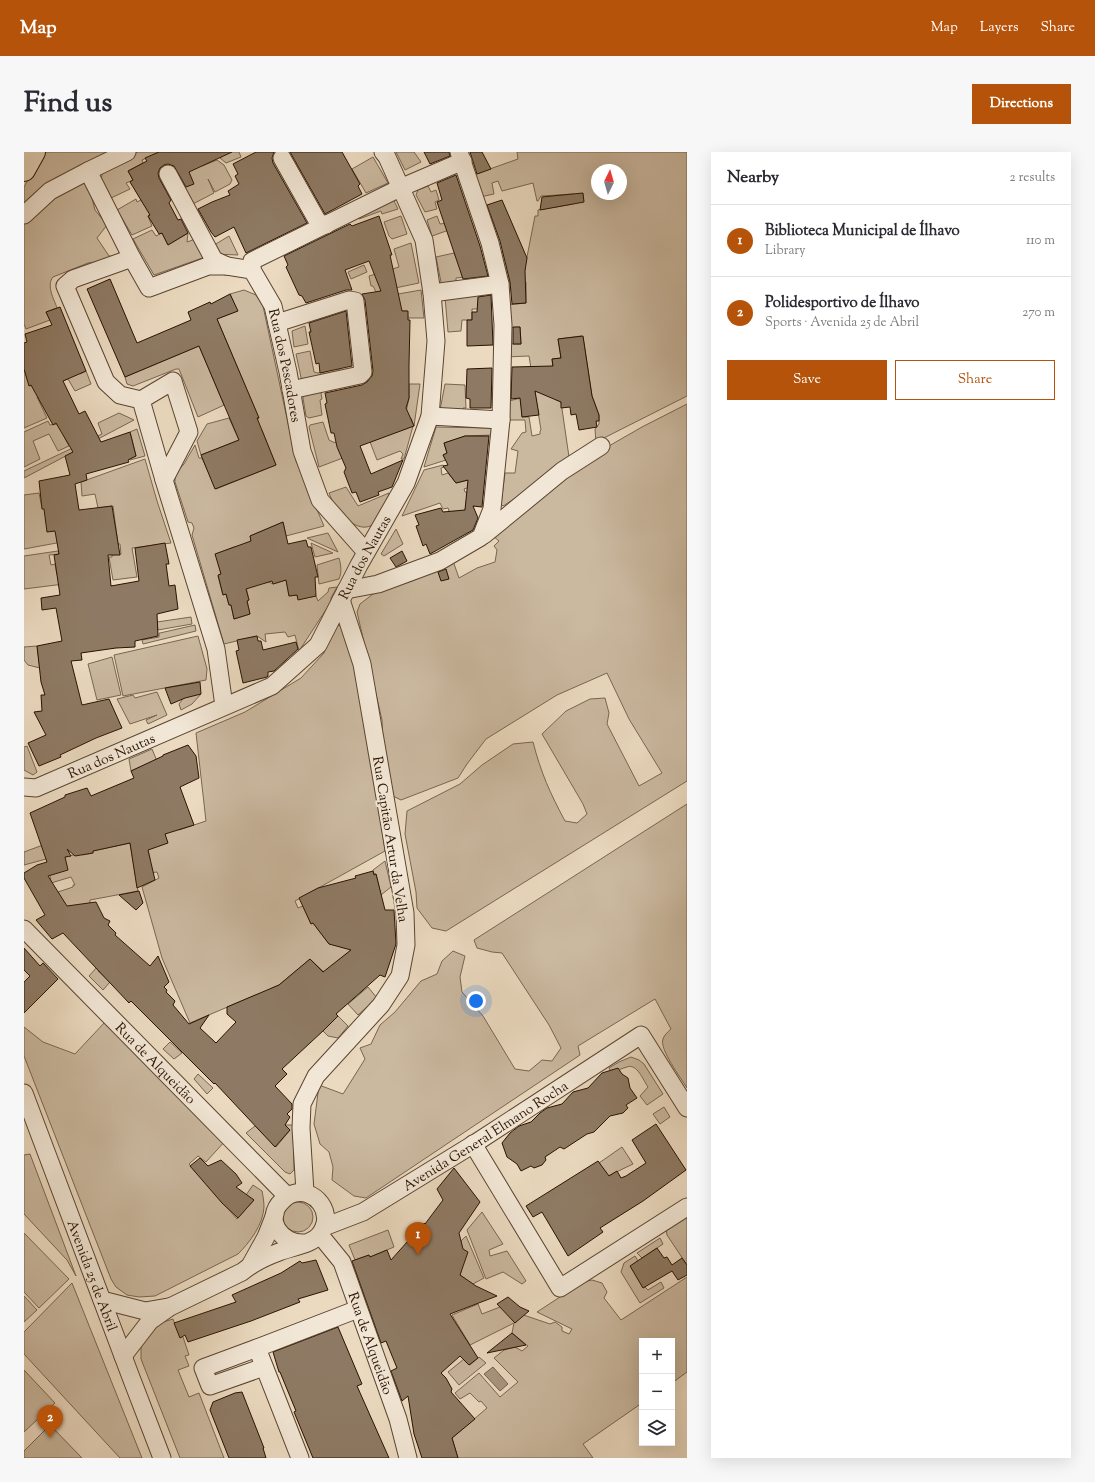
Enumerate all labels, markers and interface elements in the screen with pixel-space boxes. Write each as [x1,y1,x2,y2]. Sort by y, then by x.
text: Map [20,15,57,42]
text: Map [931,18,958,38]
text: Layers [980,18,1018,38]
text: Share [1040,18,1075,38]
text: Find us [24,84,112,124]
button: Directions [972,84,1071,124]
north arrow [591,164,627,200]
text: Nearby [727,166,779,190]
text: 2 results [1010,169,1055,187]
text: Biblioteca Municipal de Ílhavo [765,221,960,242]
text: 1 [738,232,742,250]
text: 110 m [1026,232,1055,250]
text: Library [765,242,806,260]
text: Polidesportivo de Ílhavo [765,293,920,314]
text: 2 [737,304,743,322]
text: 270 m [1022,304,1055,322]
street label: Rua dos Pescadores [262,307,305,424]
text: Sports · Avenida 25 de Abril [765,314,919,332]
button: Save [727,360,887,400]
button: Share [895,360,1055,400]
street label: Rua dos Nautas [335,512,397,604]
street label: Rua dos Nautas [65,730,159,785]
street label: Rua Capitão Artur da Velha [366,755,412,924]
your location [466,991,486,1011]
street label: Rua de Alqueidão [110,1019,200,1110]
street label: Avenida General Elmano Rocha [400,1077,573,1197]
street label: Avenida 25 de Abril [61,1218,121,1335]
pin: 1 [405,1222,431,1255]
street label: Rua de Alqueidão [342,1290,397,1398]
map controls [639,1338,675,1446]
button: + [639,1338,675,1374]
button: − [639,1374,675,1410]
pin: 2 [37,1405,63,1438]
button: layers [639,1410,675,1446]

